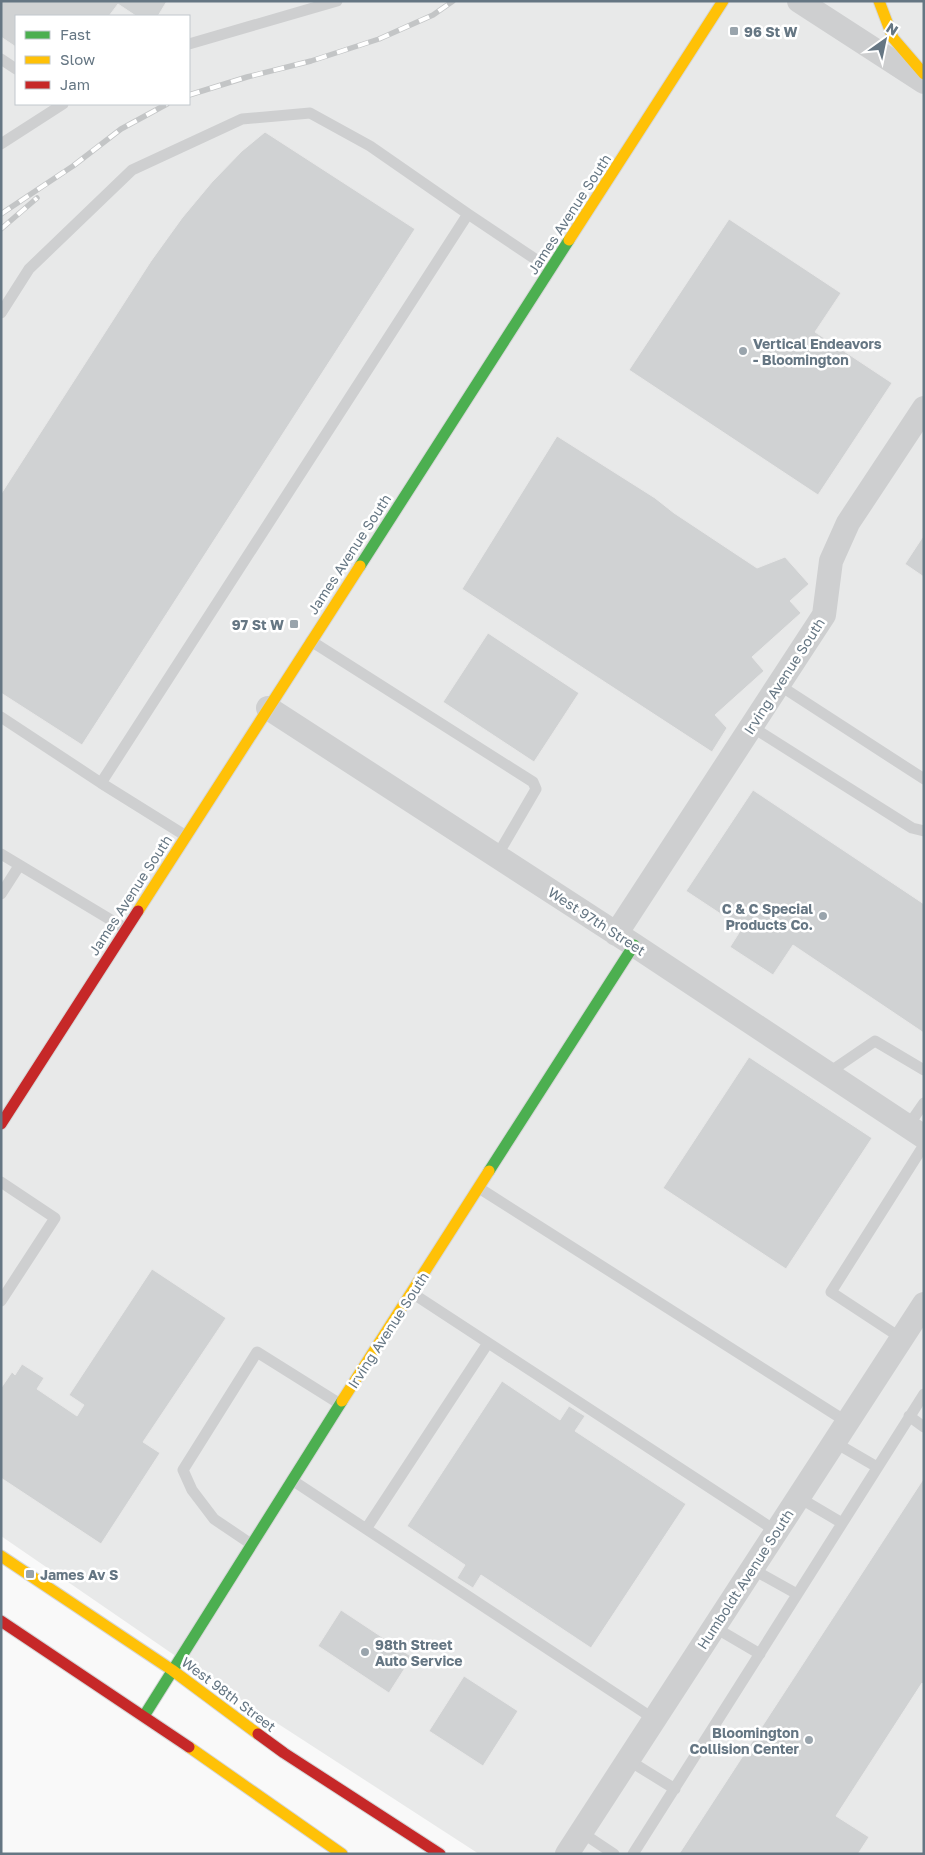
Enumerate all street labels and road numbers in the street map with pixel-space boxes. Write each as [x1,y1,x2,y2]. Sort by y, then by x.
street label: James Avenue South [524,151,614,277]
street label: James Avenue South [304,491,394,617]
street label: Irving Avenue South [740,615,828,737]
street label: James Avenue South [85,832,175,958]
street label: West 97th Street [545,883,649,959]
street label: Irving Avenue South [344,1269,432,1391]
street label: Humboldt Avenue South [693,1506,797,1652]
street label: West 98th Street [178,1653,280,1735]

